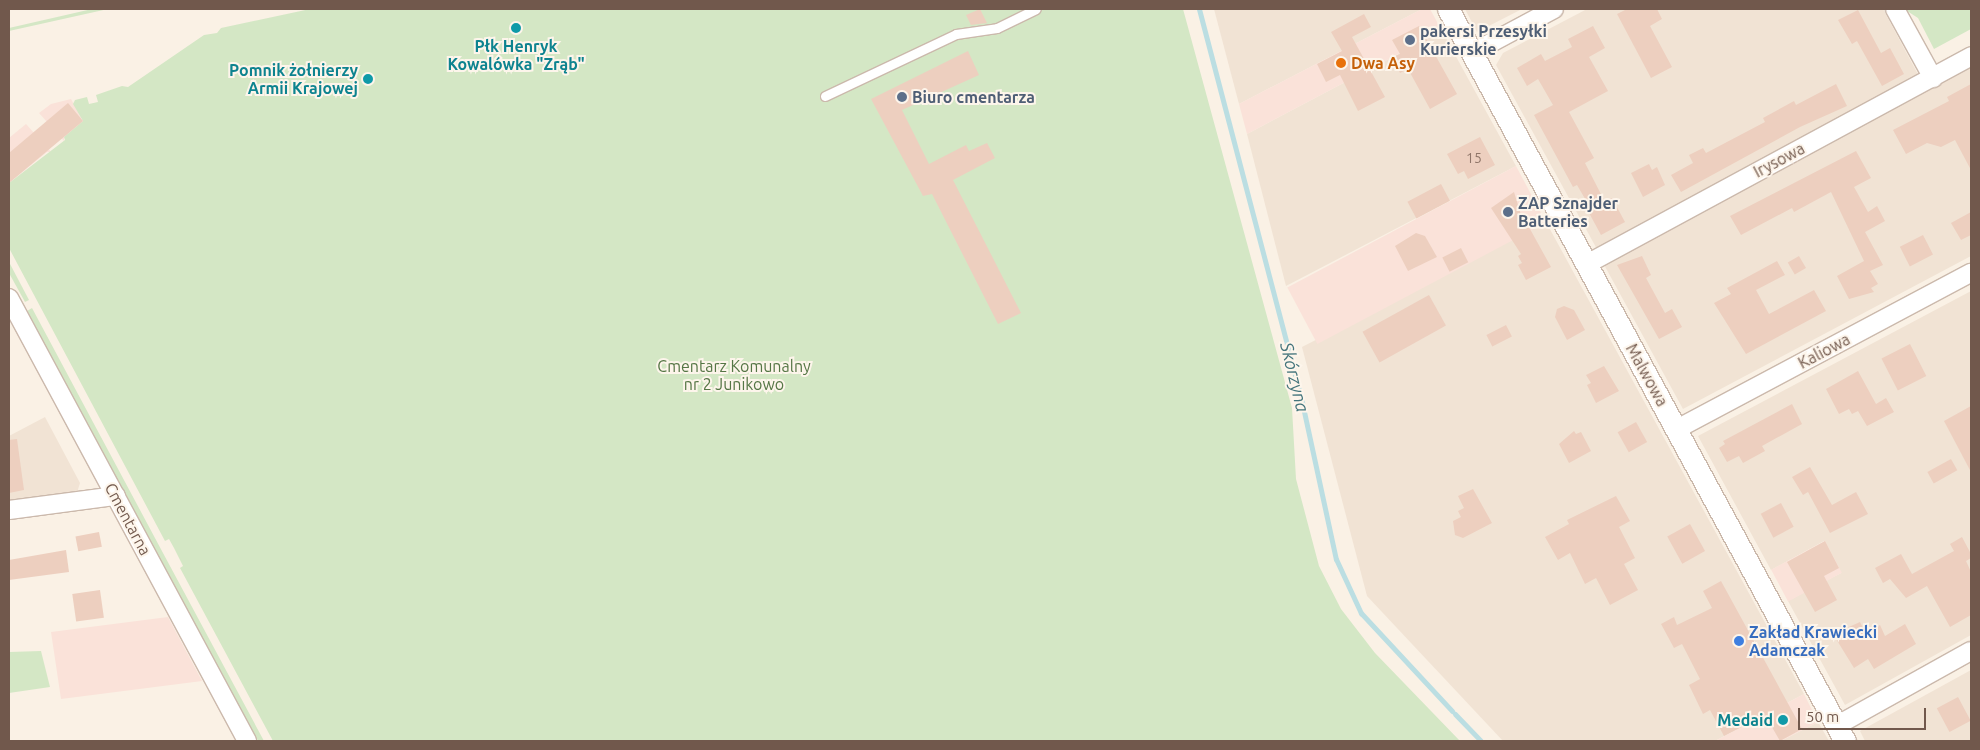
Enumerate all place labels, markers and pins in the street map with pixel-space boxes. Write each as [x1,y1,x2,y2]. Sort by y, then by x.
place label: pakersi Przesyłki Kurierskie [1420,21,1547,59]
marker: Płk Henryk Kowalówka "Zrąb" [510,22,522,34]
marker: pakersi Przesyłki Kurierskie [1404,34,1416,46]
place label: Płk Henryk Kowalówka "Zrąb" [447,36,585,74]
place label: Dwa Asy [1351,53,1415,73]
marker: Dwa Asy [1335,57,1347,69]
place label: Pomnik żołnierzy Armii Krajowej [229,60,358,98]
marker: Pomnik żołnierzy Armii Krajowej [362,73,374,85]
place label: Biuro cmentarza [912,87,1035,107]
marker: Biuro cmentarza [896,91,908,103]
place label: ZAP Sznajder Batteries [1518,193,1618,231]
marker: ZAP Sznajder Batteries [1502,206,1514,218]
place label: Zakład Krawiecki Adamczak [1749,622,1877,660]
marker: Zakład Krawiecki Adamczak [1733,635,1745,647]
place label: Medaid [1717,710,1773,730]
marker: Medaid [1777,714,1789,726]

